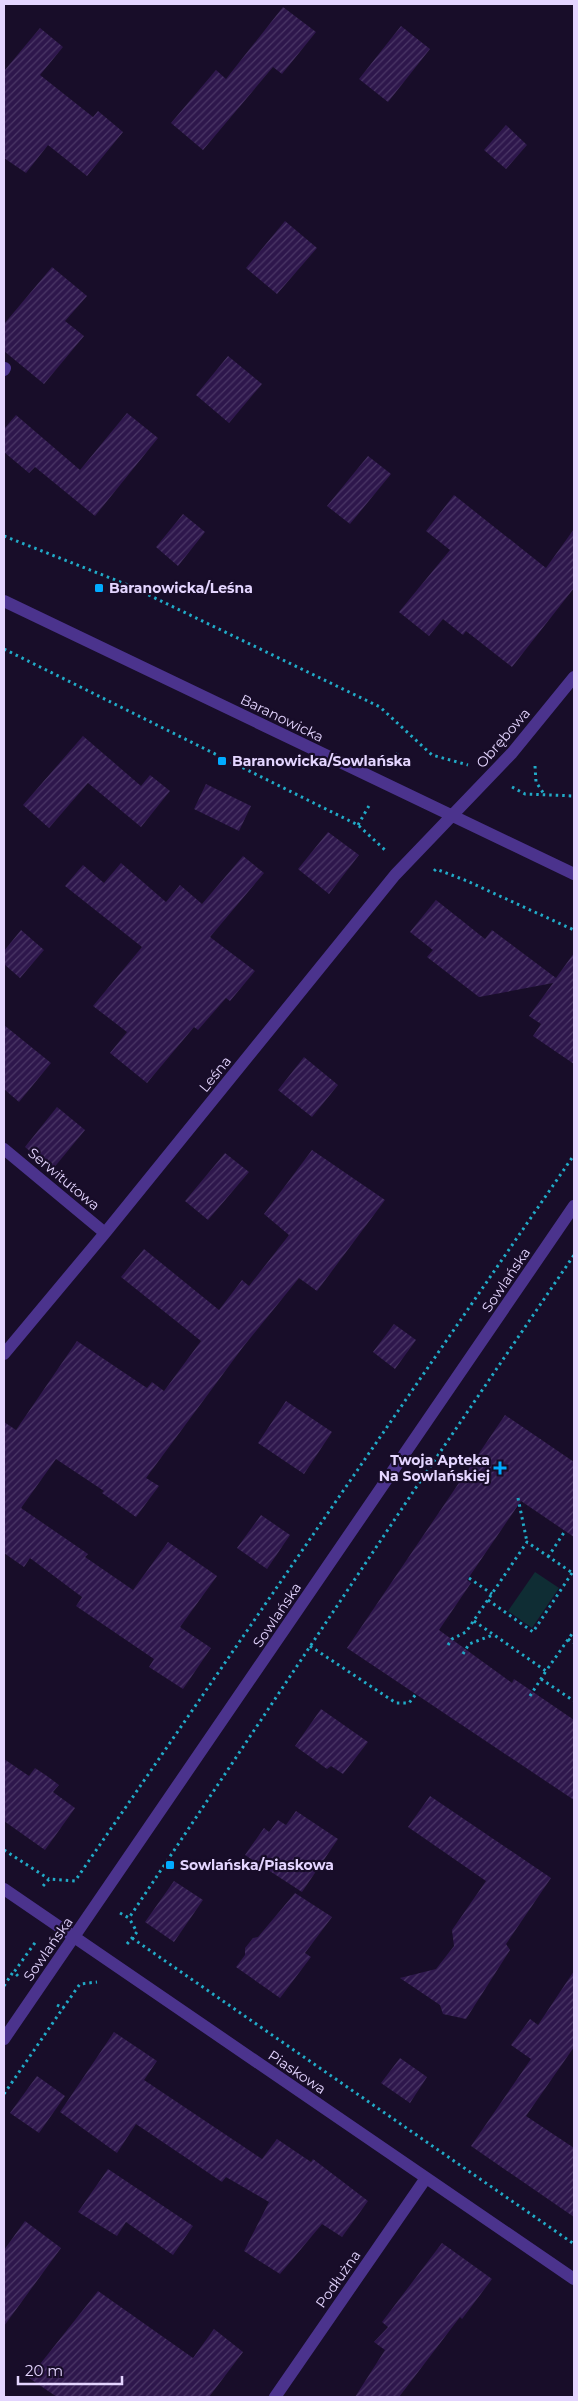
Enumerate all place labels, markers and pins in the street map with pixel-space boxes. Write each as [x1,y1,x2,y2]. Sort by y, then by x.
place label: Baranowicka/Leśna [109,579,253,597]
marker: Baranowicka/Leśna [93,582,105,594]
place label: Baranowicka/Sowlańska [232,752,411,770]
marker: Baranowicka/Sowlańska [216,755,228,767]
place label: Twoja Apteka Na Sowlańskiej [379,1451,490,1485]
marker: Twoja Apteka Na Sowlańskiej [494,1462,506,1474]
place label: Sowlańska/Piaskowa [180,1856,334,1874]
marker: Sowlańska/Piaskowa [164,1859,176,1871]

